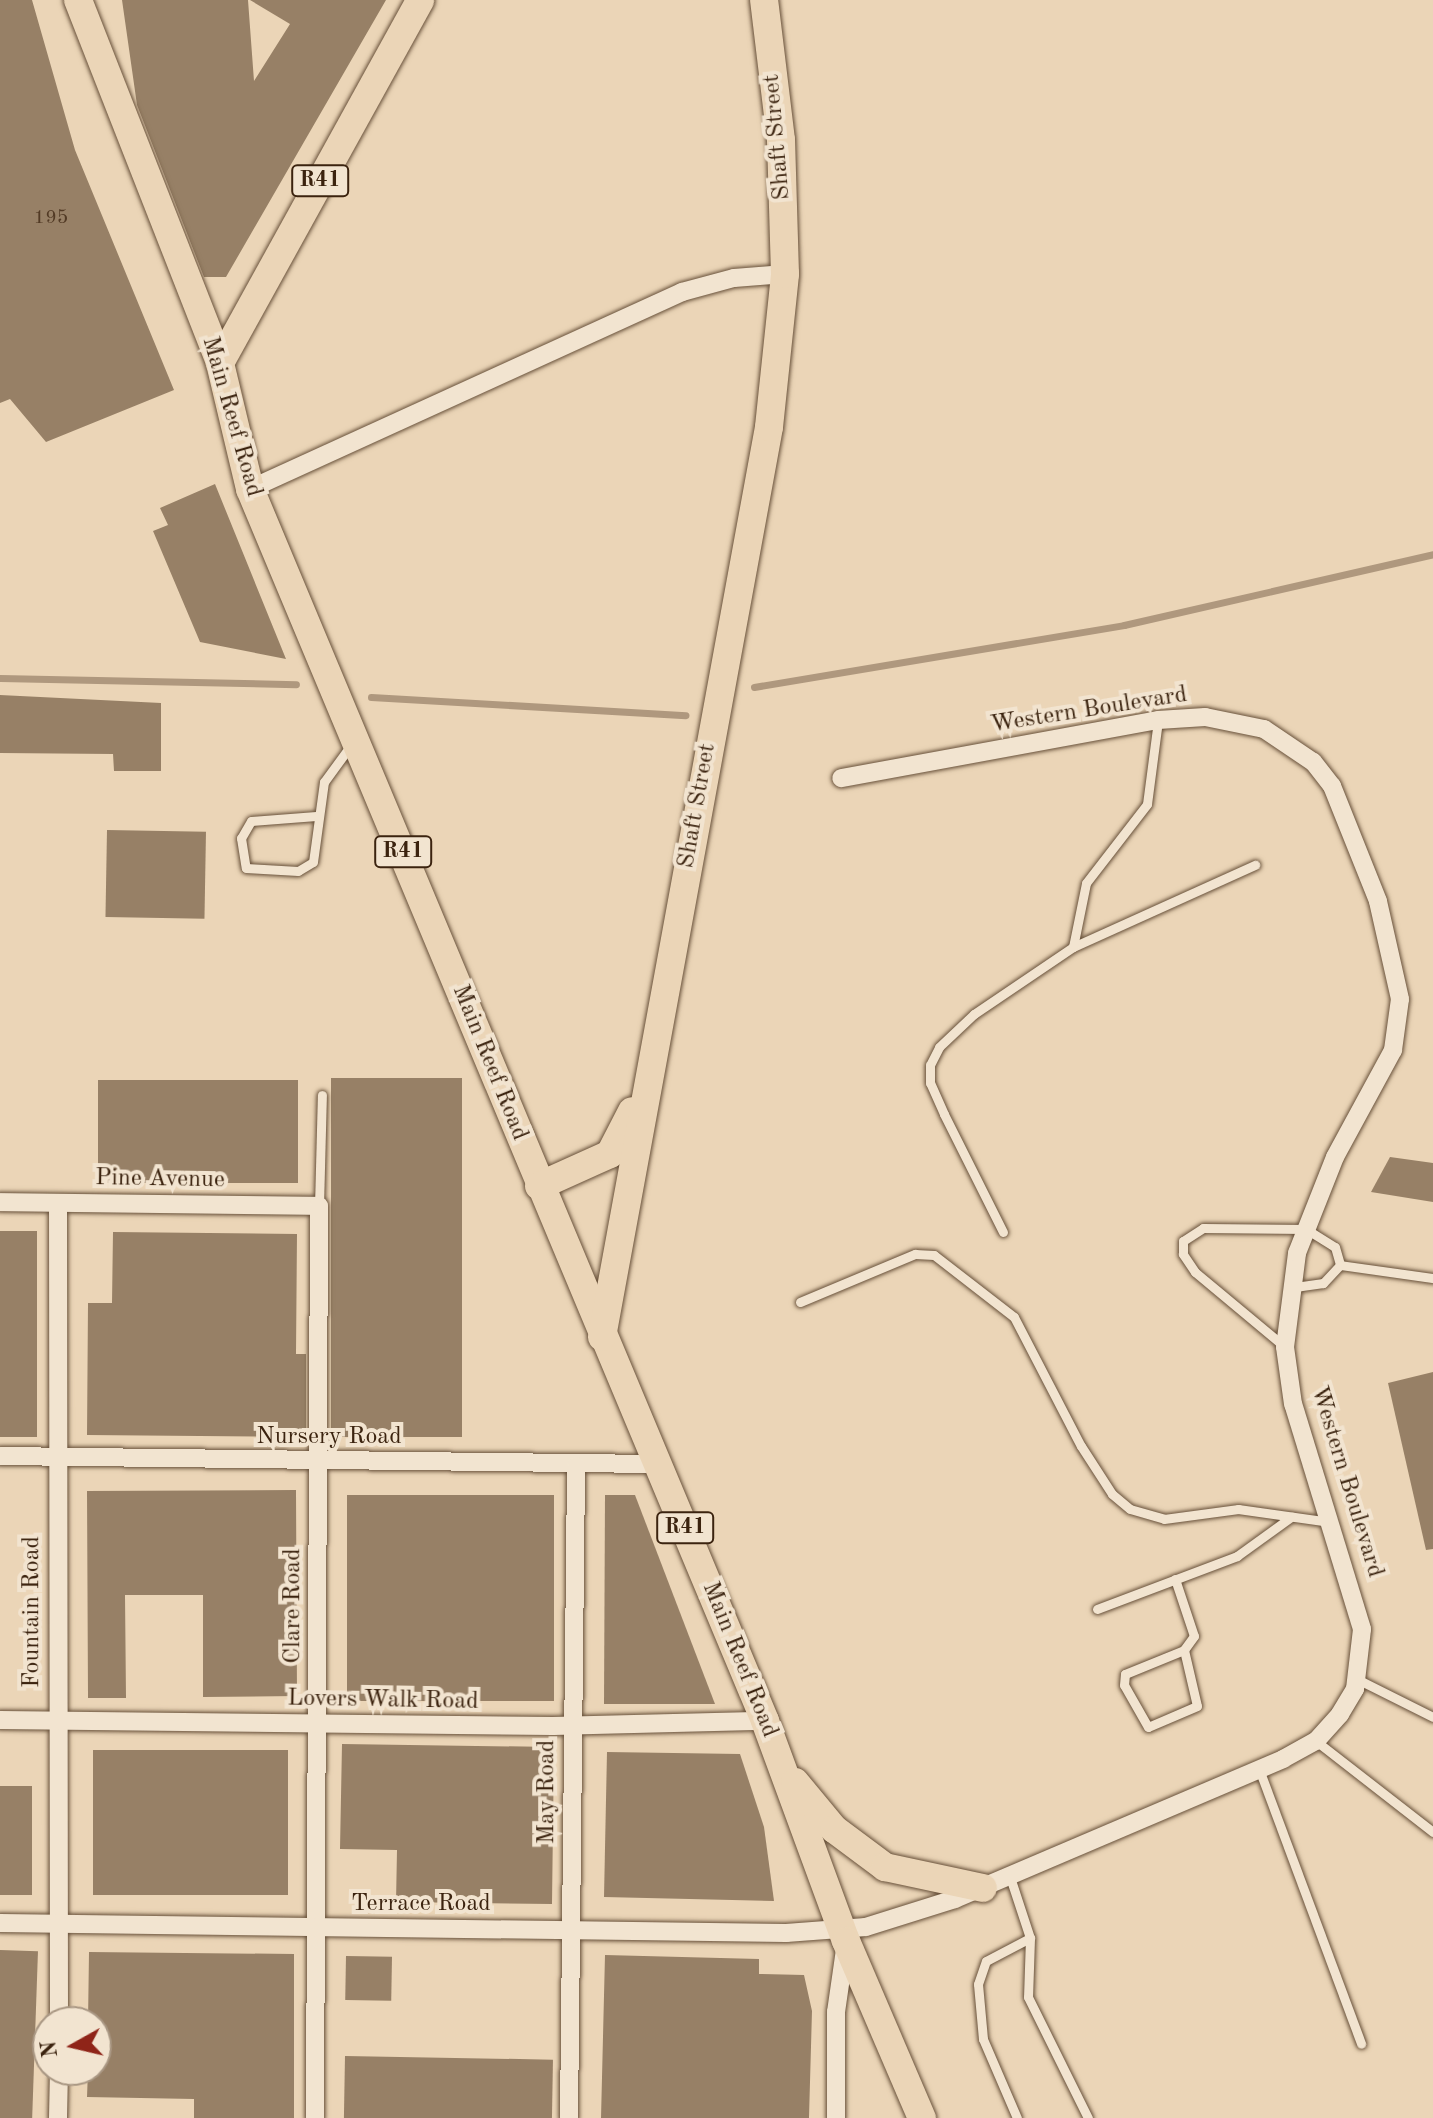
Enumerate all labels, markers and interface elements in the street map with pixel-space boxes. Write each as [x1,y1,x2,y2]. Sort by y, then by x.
street label: Shaft Street [758,73,798,201]
road number: R41 [290,163,350,199]
house number: 195 [34,206,68,230]
street label: Main Reef Road [194,333,268,501]
street label: Western Boulevard [989,681,1189,741]
street label: Shaft Street [673,741,723,871]
road number: R41 [373,834,433,870]
street label: Main Reef Road [445,981,533,1145]
street label: Pine Avenue [95,1164,225,1196]
street label: Western Boulevard [1303,1383,1389,1581]
street label: Nursery Road [256,1424,402,1452]
road number: R41 [655,1510,715,1546]
street label: Fountain Road [19,1536,47,1688]
street label: Clare Road [280,1548,308,1664]
street label: Main Reef Road [695,1578,783,1742]
street label: Lovers Walk Road [287,1685,479,1717]
street label: May Road [534,1740,562,1844]
street label: Terrace Road [351,1891,491,1919]
north arrow [32,2006,112,2086]
text: N [38,2039,62,2059]

